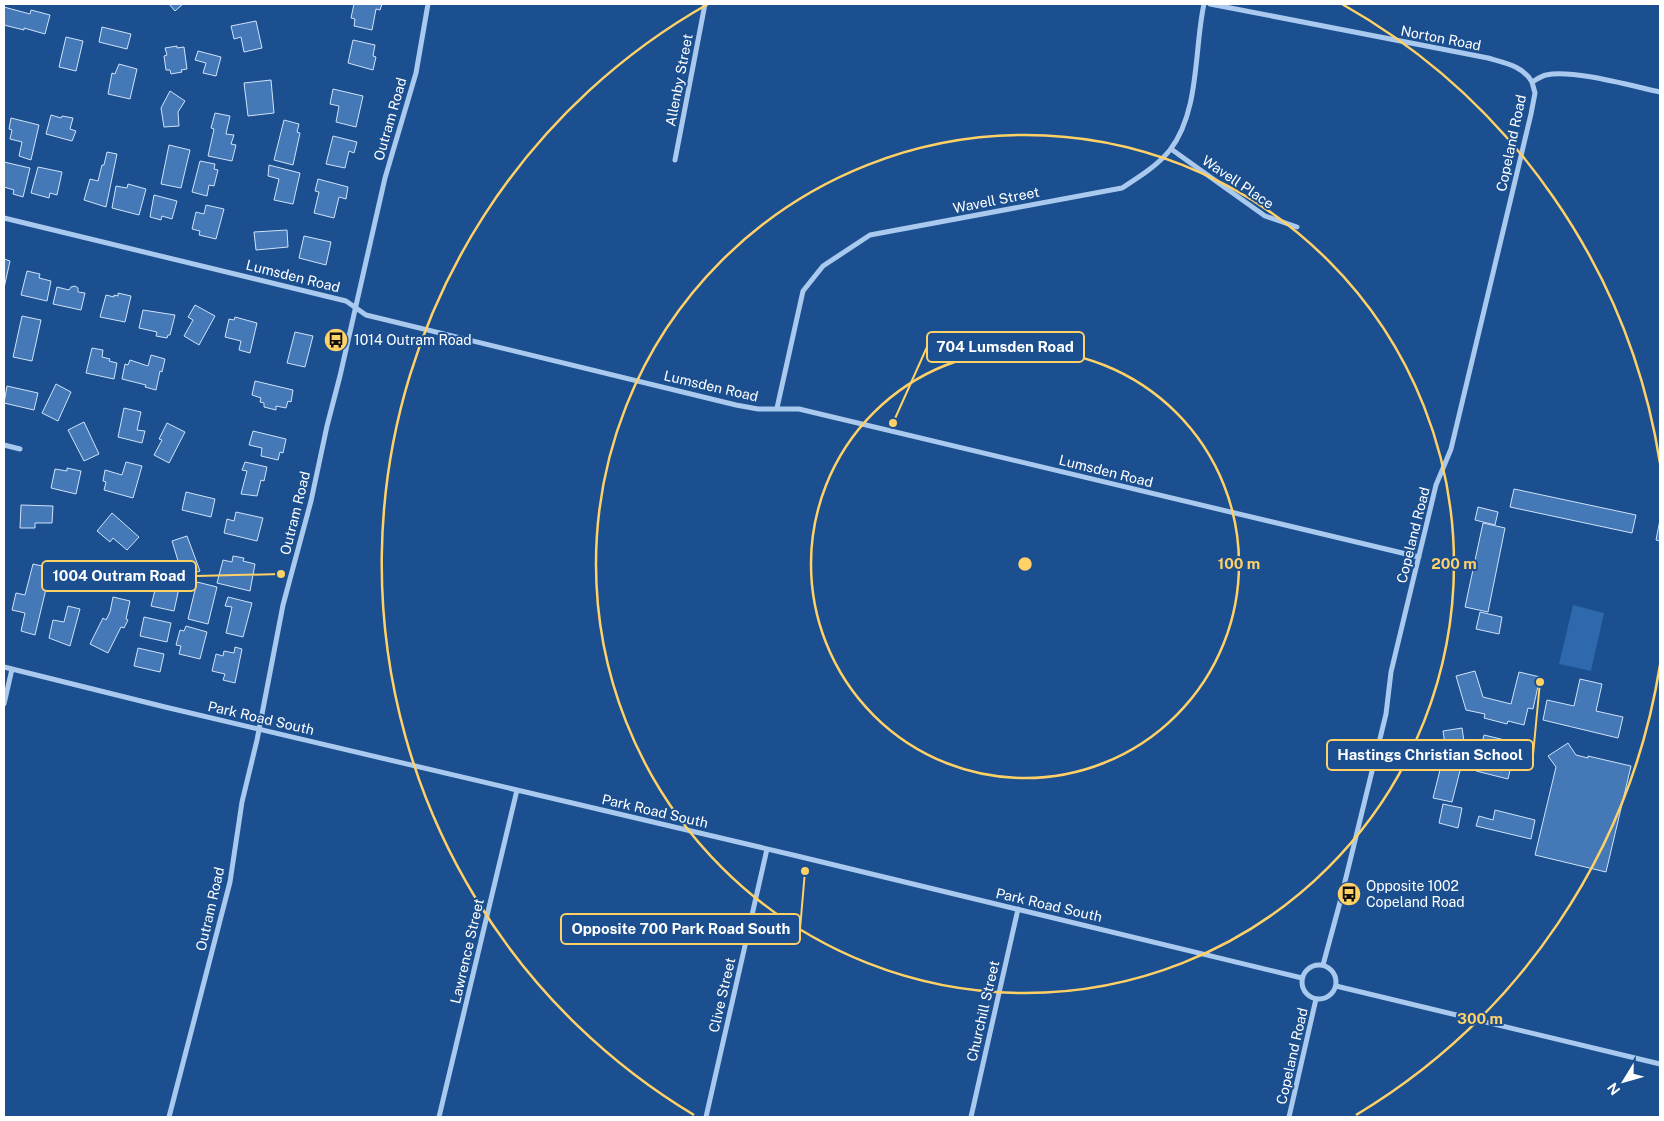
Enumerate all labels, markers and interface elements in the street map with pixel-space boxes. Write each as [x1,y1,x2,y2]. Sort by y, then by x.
street label: Norton Road [1399,22,1483,54]
street label: Allenby Street [662,32,696,128]
street label: Outram Road [371,76,409,162]
street label: Copeland Road [1493,93,1529,193]
street label: Wavell Place [1199,152,1277,212]
street label: Wavell Street [951,184,1041,216]
street label: Lumsden Road [244,257,342,295]
bus stop icon: 1014 Outram Road [323,327,349,353]
place label: 1014 Outram Road [354,332,472,348]
callout: 704 Lumsden Road [927,332,1084,362]
text: 704 Lumsden Road [936,338,1074,355]
street label: Lumsden Road [662,367,760,405]
street label: Lumsden Road [1057,452,1155,490]
street label: Outram Road [277,470,313,556]
street label: Copeland Road [1393,485,1433,585]
centre of rings [1016,555,1034,573]
text: 100 m [1218,555,1260,572]
text: 200 m [1431,555,1477,572]
callout: 1004 Outram Road [42,561,196,591]
text: 1004 Outram Road [52,567,186,584]
street label: Park Road South [206,698,316,738]
callout: Hastings Christian School [1327,740,1533,770]
text: Hastings Christian School [1337,746,1523,763]
street label: Park Road South [600,791,710,831]
street label: Outram Road [193,866,227,952]
place label: Opposite 1002 Copeland Road [1366,878,1465,910]
bus stop icon: Opposite 1002 Copeland Road [1336,881,1362,907]
street label: Park Road South [994,885,1104,925]
street label: Lawrence Street [447,897,487,1005]
callout: Opposite 700 Park Road South [561,914,800,944]
text: Opposite 700 Park Road South [572,920,791,937]
street label: Clive Street [706,956,738,1034]
street label: Churchill Street [964,959,1002,1063]
street label: Copeland Road [1273,1006,1311,1106]
text: 300 m [1457,1010,1503,1027]
north arrow [1599,1056,1649,1106]
text: N [1604,1080,1623,1098]

